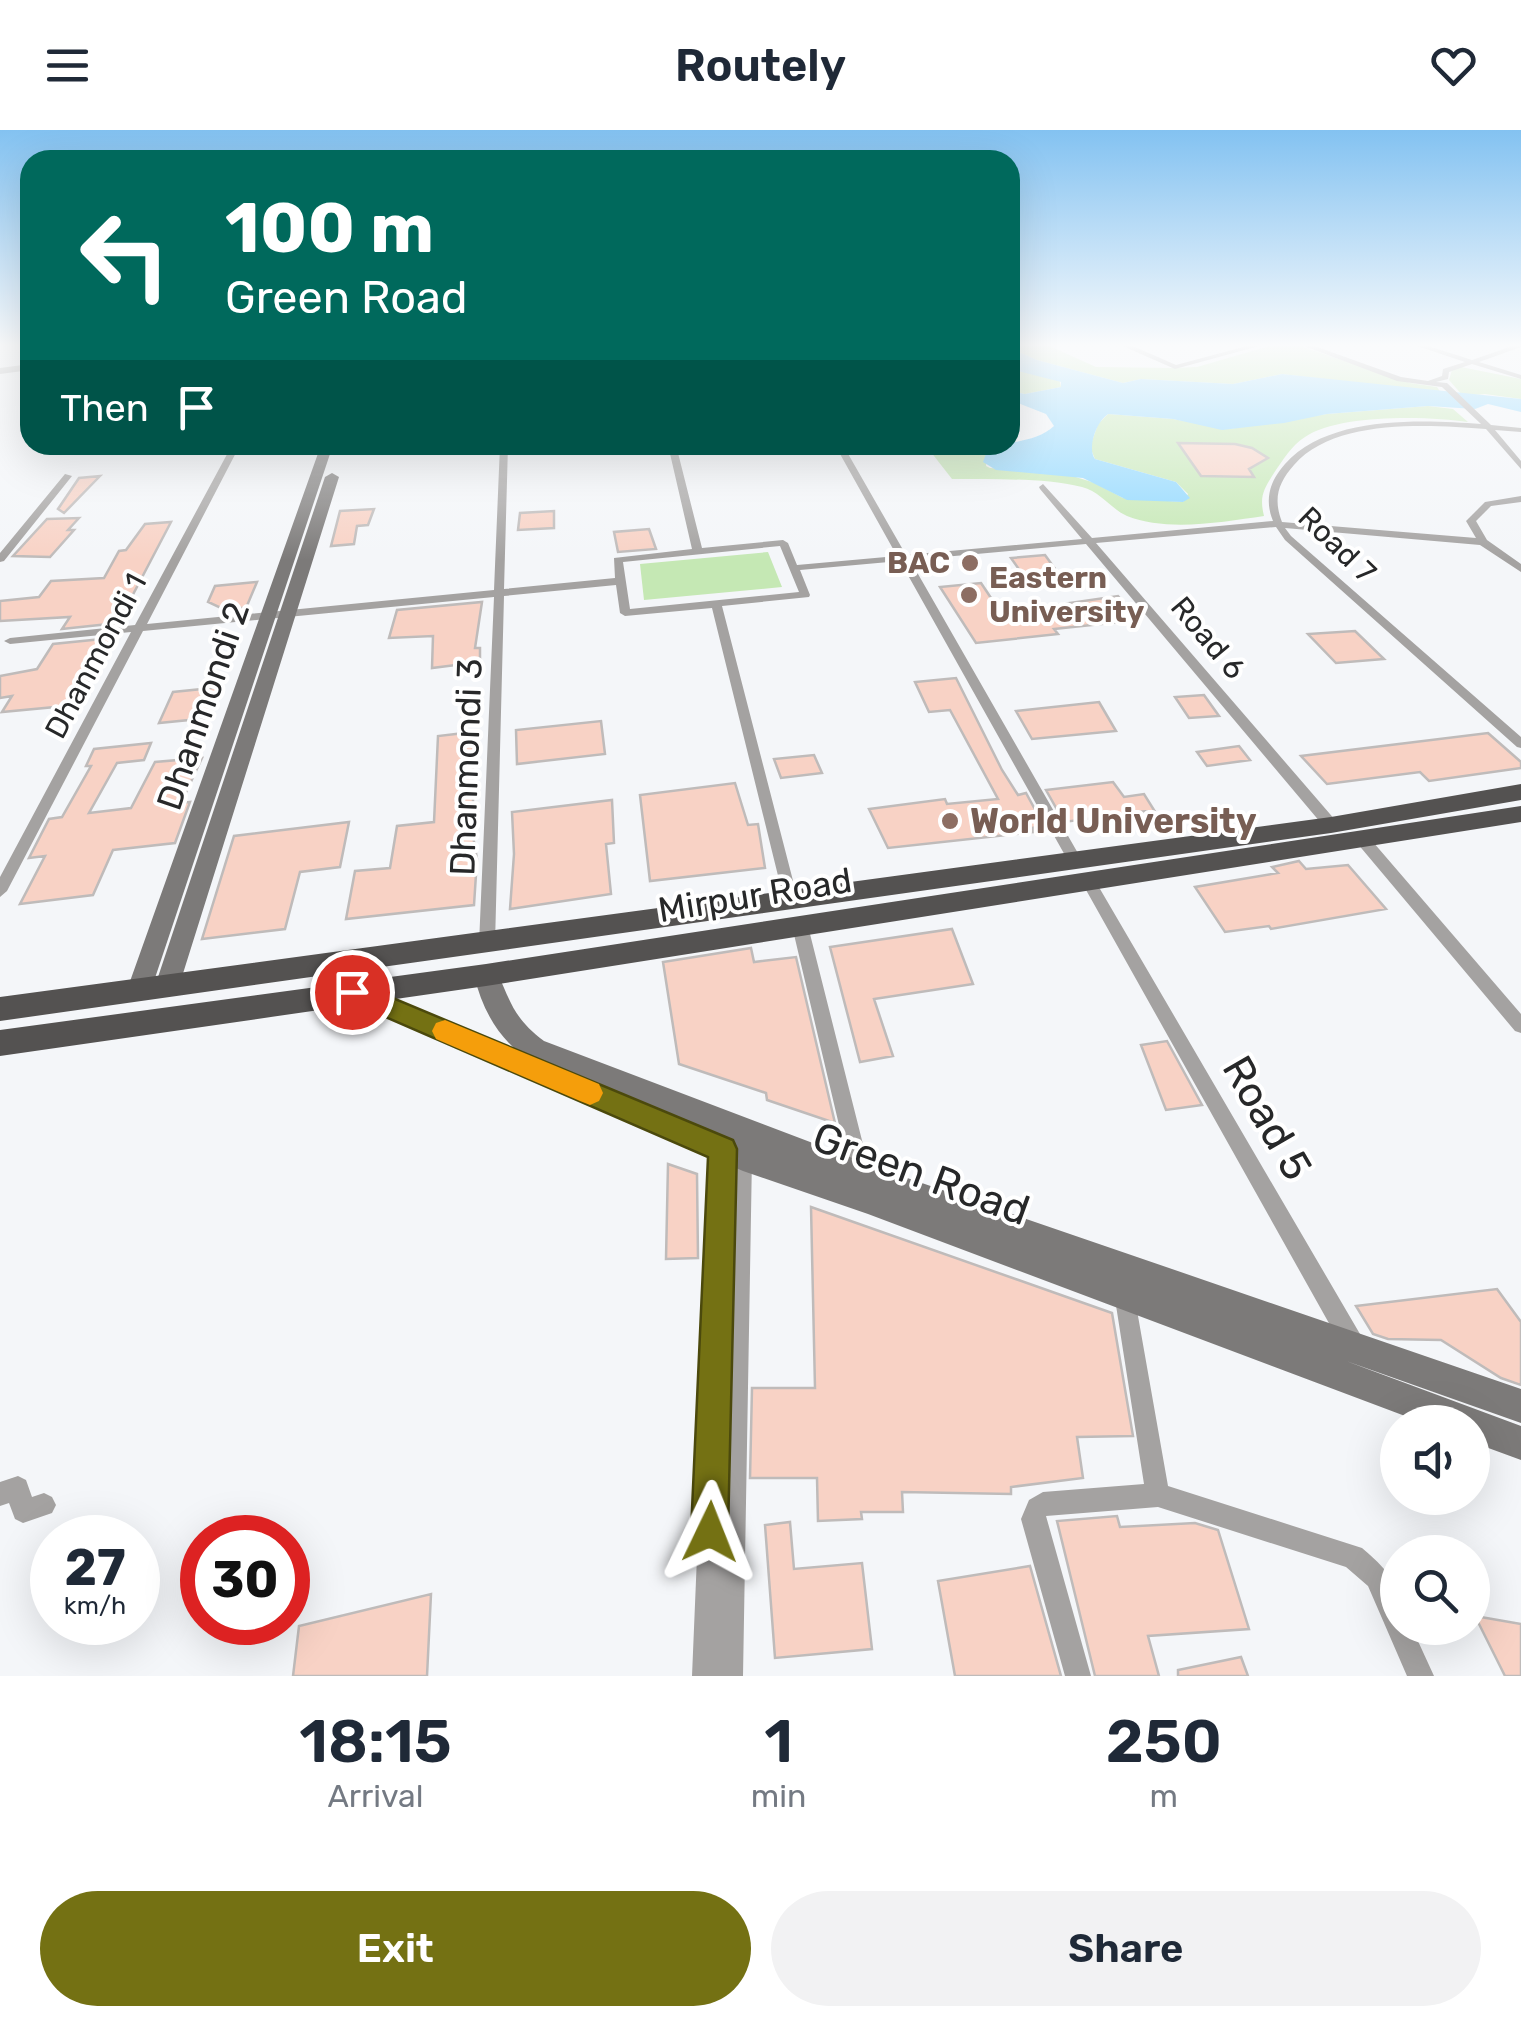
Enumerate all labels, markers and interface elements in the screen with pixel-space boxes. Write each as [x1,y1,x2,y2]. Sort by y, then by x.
icon: menu [40,38,95,93]
icon: heart [1426,38,1481,93]
text: Routely [675,39,846,92]
text: 100 m [225,187,434,270]
icon: left [60,190,190,320]
text: Green Road [225,271,468,324]
icon: arrive [169,380,224,435]
text: Then [60,385,149,431]
street label: Road 7 [1291,499,1383,591]
place label: BAC [887,545,950,581]
marker: BAC [959,552,981,574]
place label: Eastern University [989,560,1144,630]
street label: Dhanmondi 1 [38,568,154,744]
marker: Eastern University [958,584,980,606]
street label: Road 6 [1163,589,1253,687]
street label: Dhanmondi 2 [148,597,258,815]
street label: Dhanmondi 3 [441,658,491,876]
place label: World University [970,800,1257,842]
marker: World University [939,810,961,832]
street label: Mirpur Road [655,859,855,931]
pin [310,950,395,1035]
icon: arrive [325,965,380,1020]
street label: Road 5 [1212,1047,1322,1189]
street label: Green Road [806,1112,1036,1236]
map controls [1380,1405,1490,1645]
button: sound [1380,1405,1490,1515]
position arrow [658,1480,762,1584]
speed limit sign: 30 [180,1515,310,1645]
button: search [1380,1535,1490,1645]
text: 27 [64,1538,126,1598]
text: km/h [64,1591,126,1620]
text: 18:15 [299,1706,452,1777]
text: 1 [764,1706,793,1777]
text: 250 [1106,1706,1222,1777]
text: Arrival [327,1777,423,1815]
text: min [751,1777,806,1815]
text: m [1149,1777,1178,1815]
button: Exit [40,1891,751,2006]
button: Share [771,1891,1481,2006]

